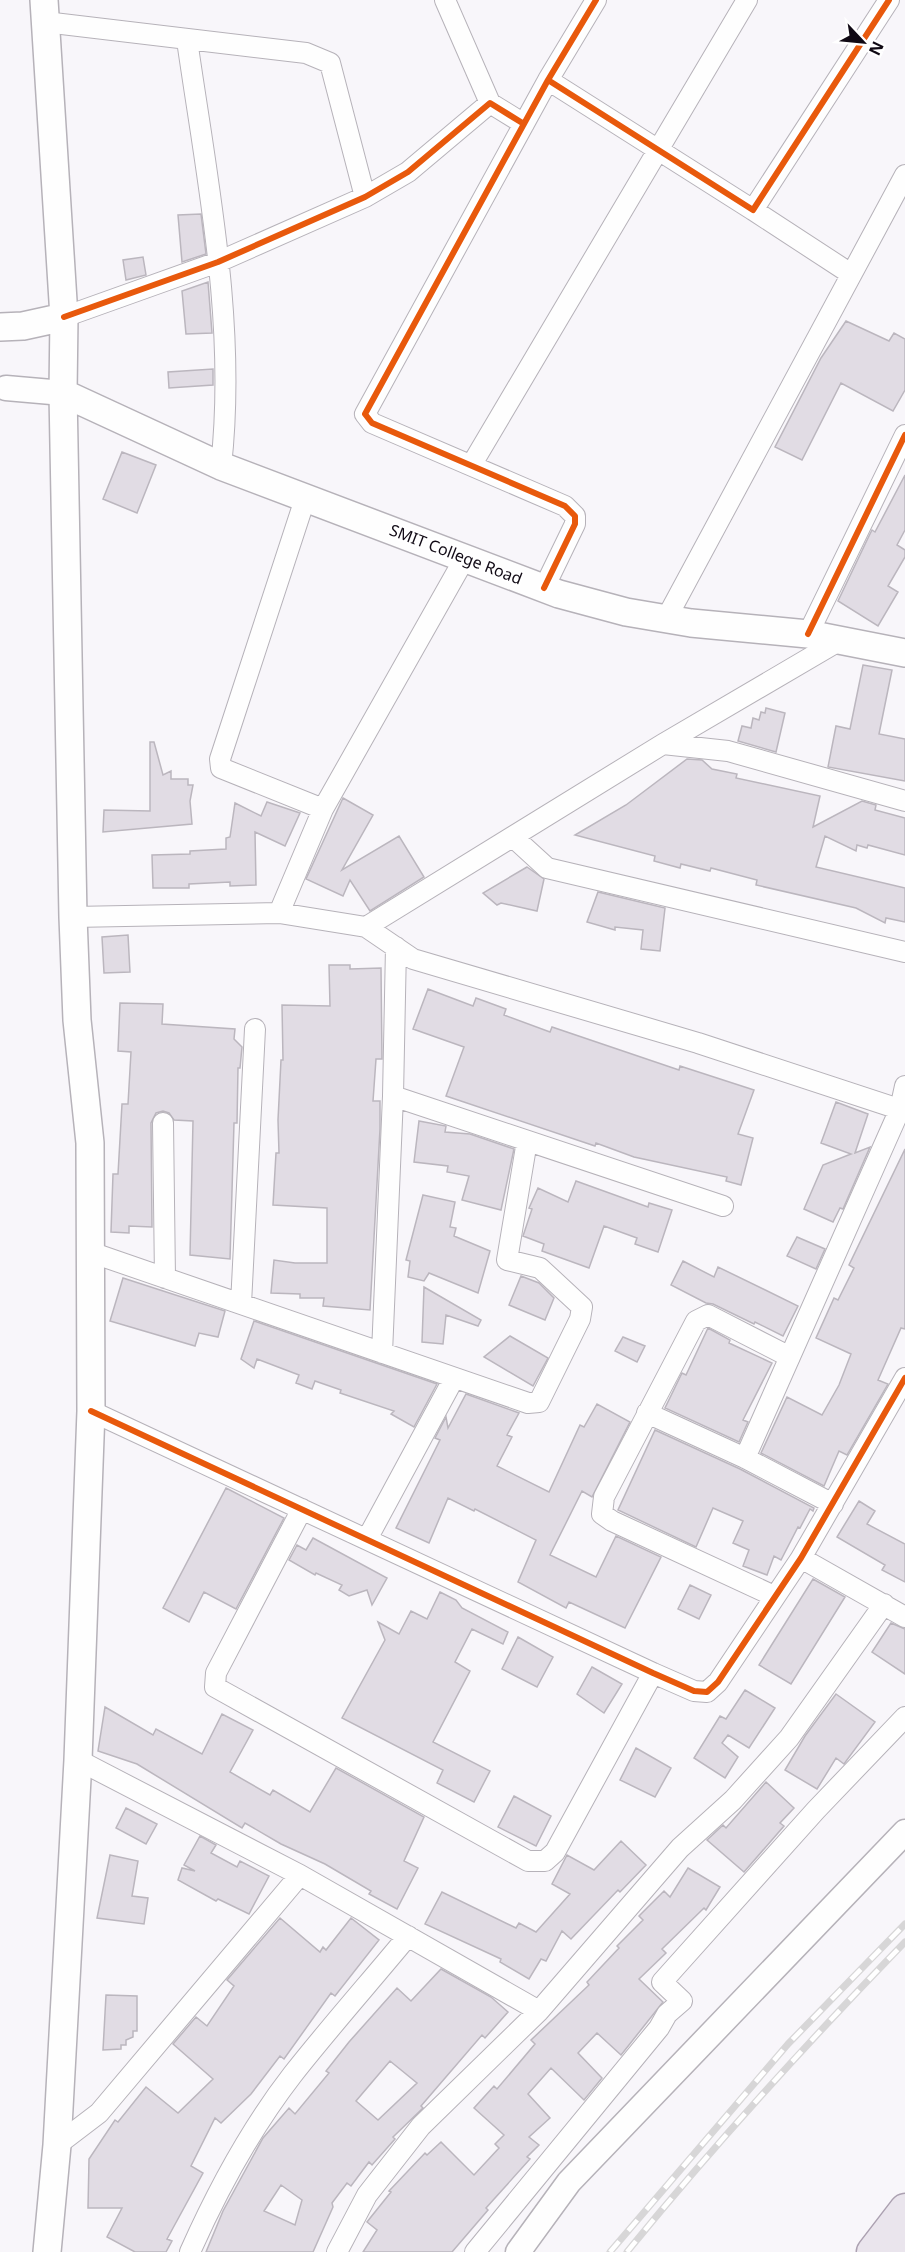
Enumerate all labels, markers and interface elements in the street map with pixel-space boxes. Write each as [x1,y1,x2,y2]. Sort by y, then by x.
north arrow [833,12,893,72]
text: N [864,38,889,59]
street label: SMIT College Road [387,519,525,589]

